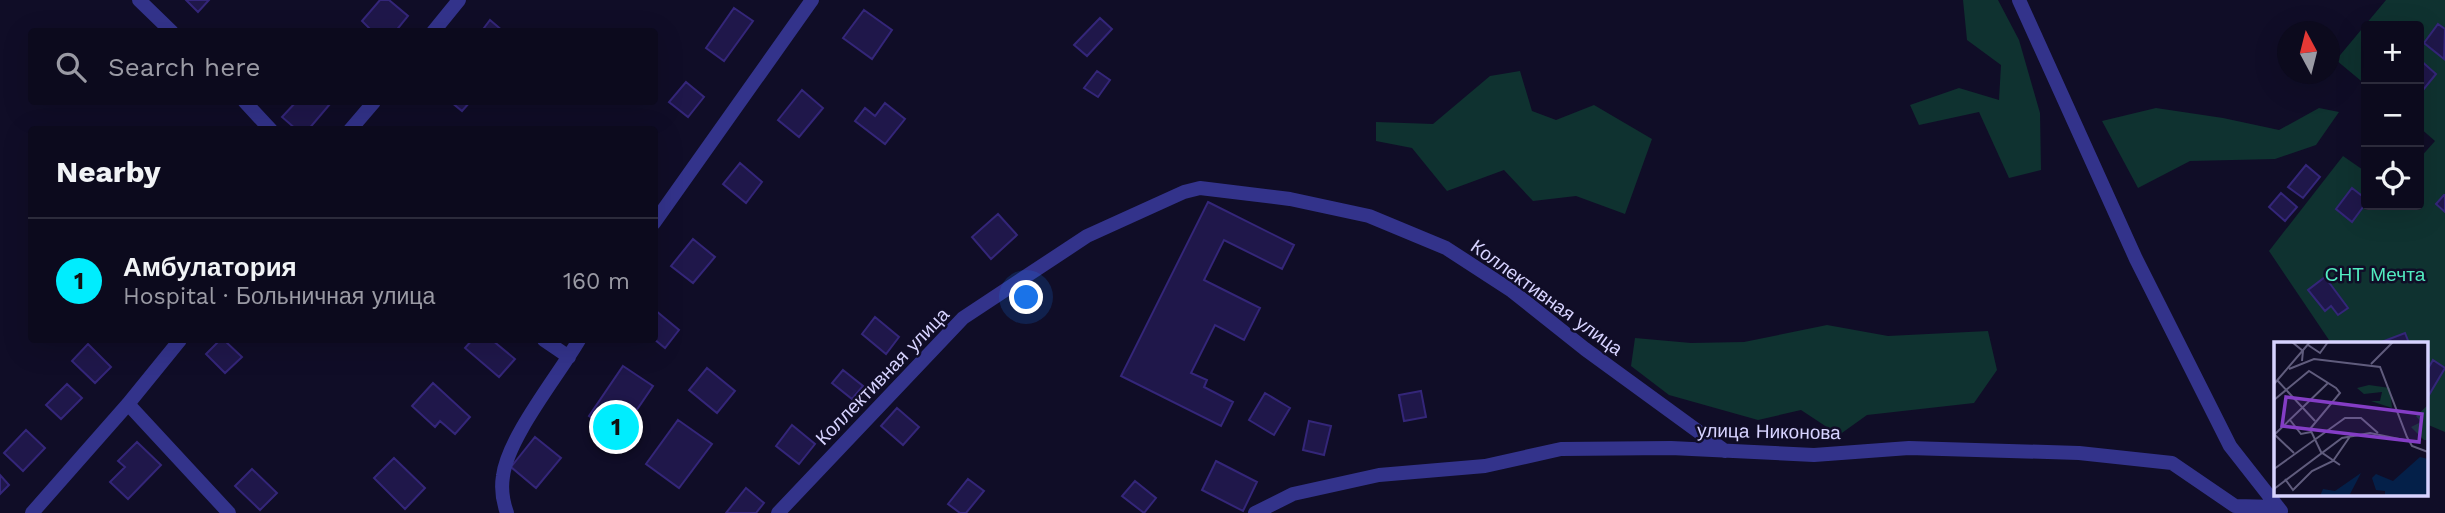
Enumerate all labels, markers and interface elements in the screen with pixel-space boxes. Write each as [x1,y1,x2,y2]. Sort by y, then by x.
north arrow [2277,21,2340,84]
map controls [2361,21,2424,210]
button: + [2361,21,2424,84]
search box [28,28,658,105]
icon: search [52,48,90,86]
text: Search here [108,52,260,82]
button: − [2361,84,2424,147]
button: locate [2361,147,2424,210]
text: Nearby [56,154,161,189]
street label: Коллективная улица [1466,235,1627,360]
text: Амбулатория [123,252,297,282]
park label: СНТ Мечта [2325,263,2426,286]
text: 1 [74,268,84,295]
text: 160 m [563,268,630,295]
your location [1009,280,1043,314]
text: Hospital · Больничная улица [123,283,435,310]
street label: Коллективная улица [811,303,954,450]
inset map [2274,342,2428,496]
pin: 1 [593,401,639,453]
street label: улица Никонова [1697,419,1841,444]

